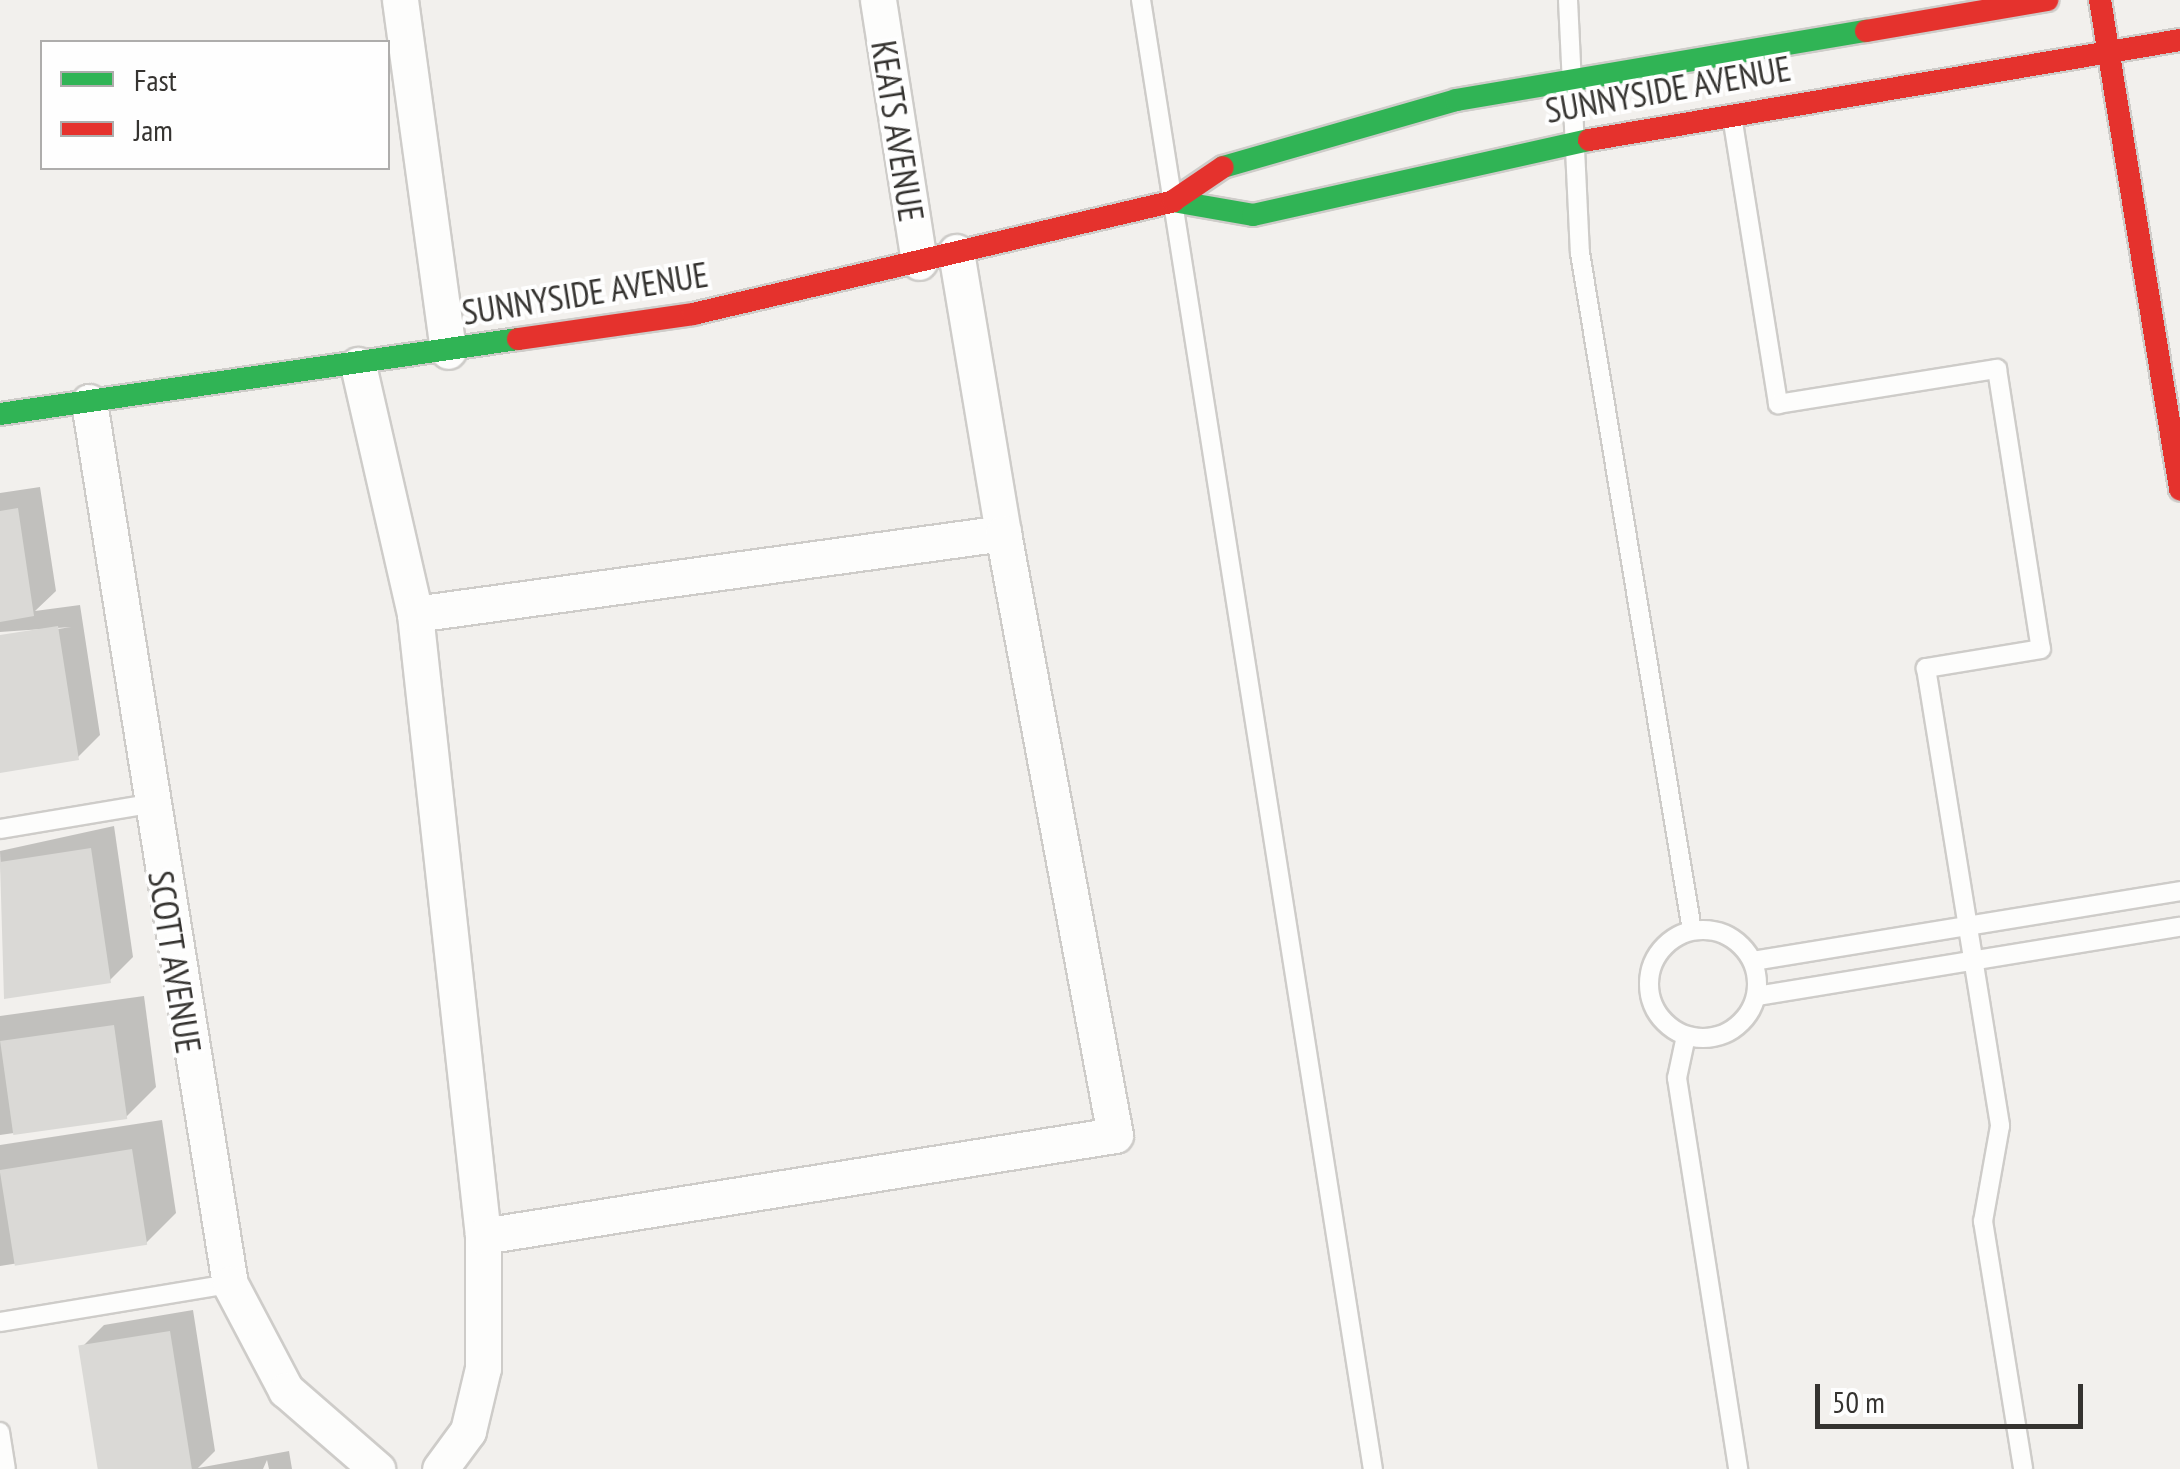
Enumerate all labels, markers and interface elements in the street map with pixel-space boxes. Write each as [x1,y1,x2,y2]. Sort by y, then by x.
street label: KEATS AVENUE [863,37,933,225]
legend [40,40,390,170]
street label: SUNNYSIDE AVENUE [1542,47,1794,131]
text: Fast [134,60,177,99]
text: Jam [134,110,173,149]
street label: SUNNYSIDE AVENUE [459,253,711,333]
street label: SCOTT AVENUE [140,867,210,1057]
scale bar [1820,1364,2088,1426]
text: 50 m [1832,1382,1885,1421]

